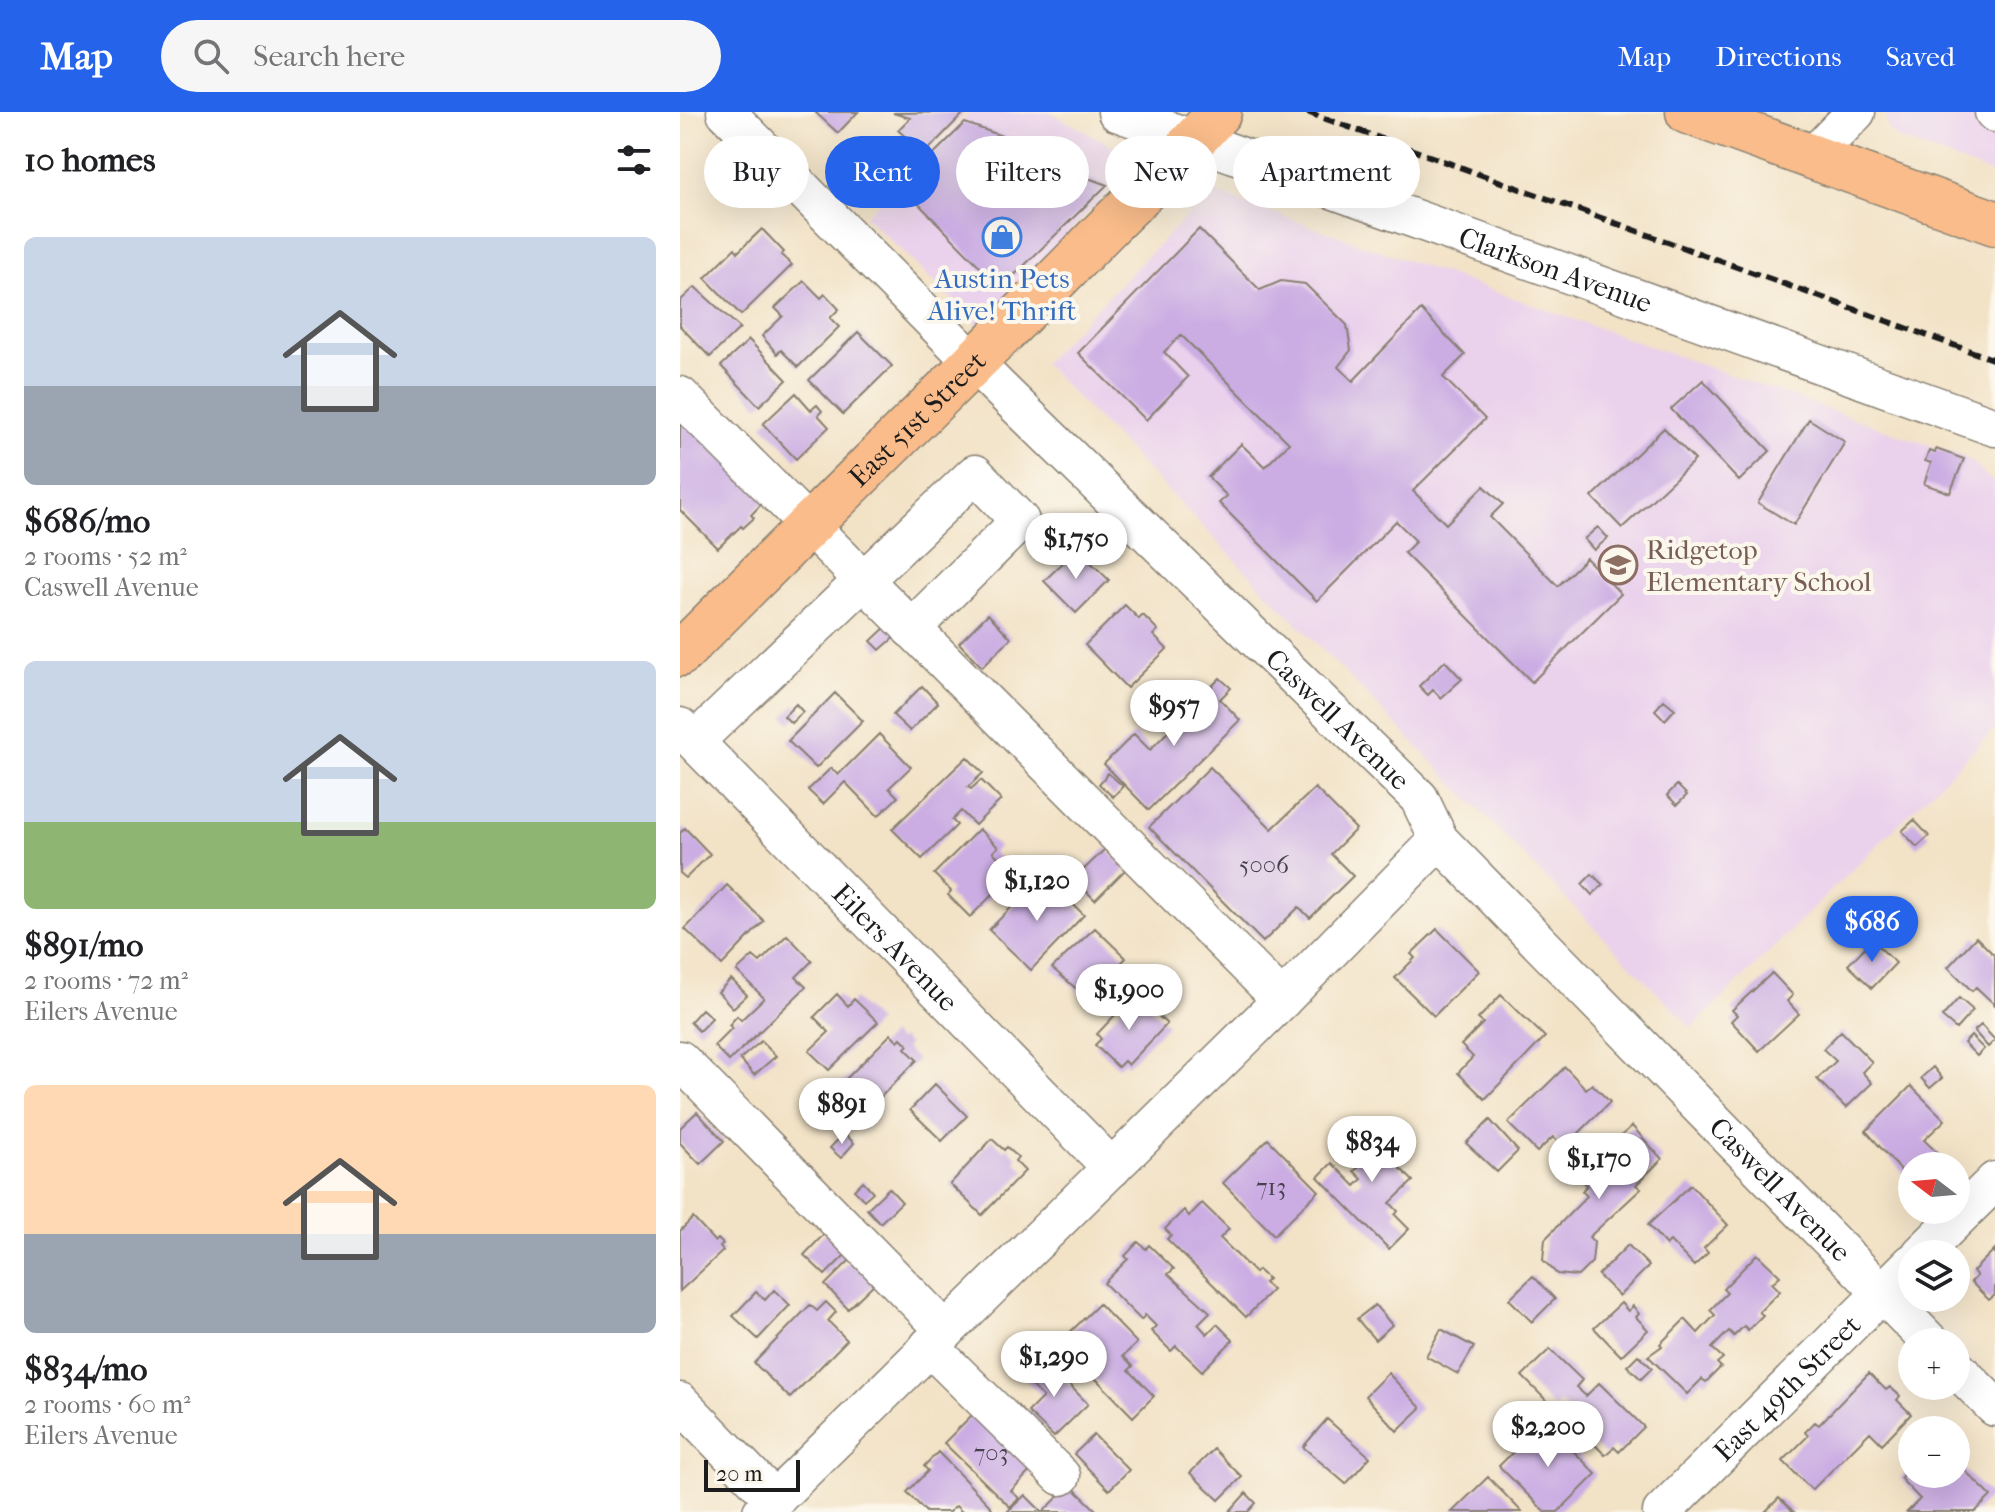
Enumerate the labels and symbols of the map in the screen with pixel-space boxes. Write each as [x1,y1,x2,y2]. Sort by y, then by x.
shop icon: Austin Pets Alive! Thrift [981,216,1023,258]
street label: Clarkson Avenue [1455,220,1657,319]
place label: Austin Pets Alive! Thrift [926,262,1077,327]
street label: East 51st Street [842,344,992,493]
pin: $1,750 [1011,513,1141,581]
place label: Ridgetop Elementary School [1646,533,1872,598]
school or university icon: Ridgetop Elementary School [1597,544,1639,586]
street label: Caswell Avenue [1259,641,1417,797]
pin: $957 [1127,680,1221,748]
house number: 5006 [1239,851,1290,879]
pin: $1,120 [972,855,1102,923]
street label: Eilers Avenue [826,876,965,1018]
pin: $686 [1825,896,1919,964]
pin: $1,900 [1064,964,1194,1032]
pin: $891 [795,1078,889,1146]
street label: Caswell Avenue [1703,1110,1858,1268]
pin: $834 [1325,1116,1419,1184]
pin: $1,170 [1534,1133,1664,1201]
north arrow [1898,1152,1970,1224]
house number: 713 [1256,1173,1286,1201]
street label: East 49th Street [1707,1308,1867,1468]
pin: $1,290 [989,1331,1119,1399]
pin: $2,200 [1483,1401,1613,1469]
house number: 703 [974,1439,1008,1467]
scale bar [704,1456,800,1492]

